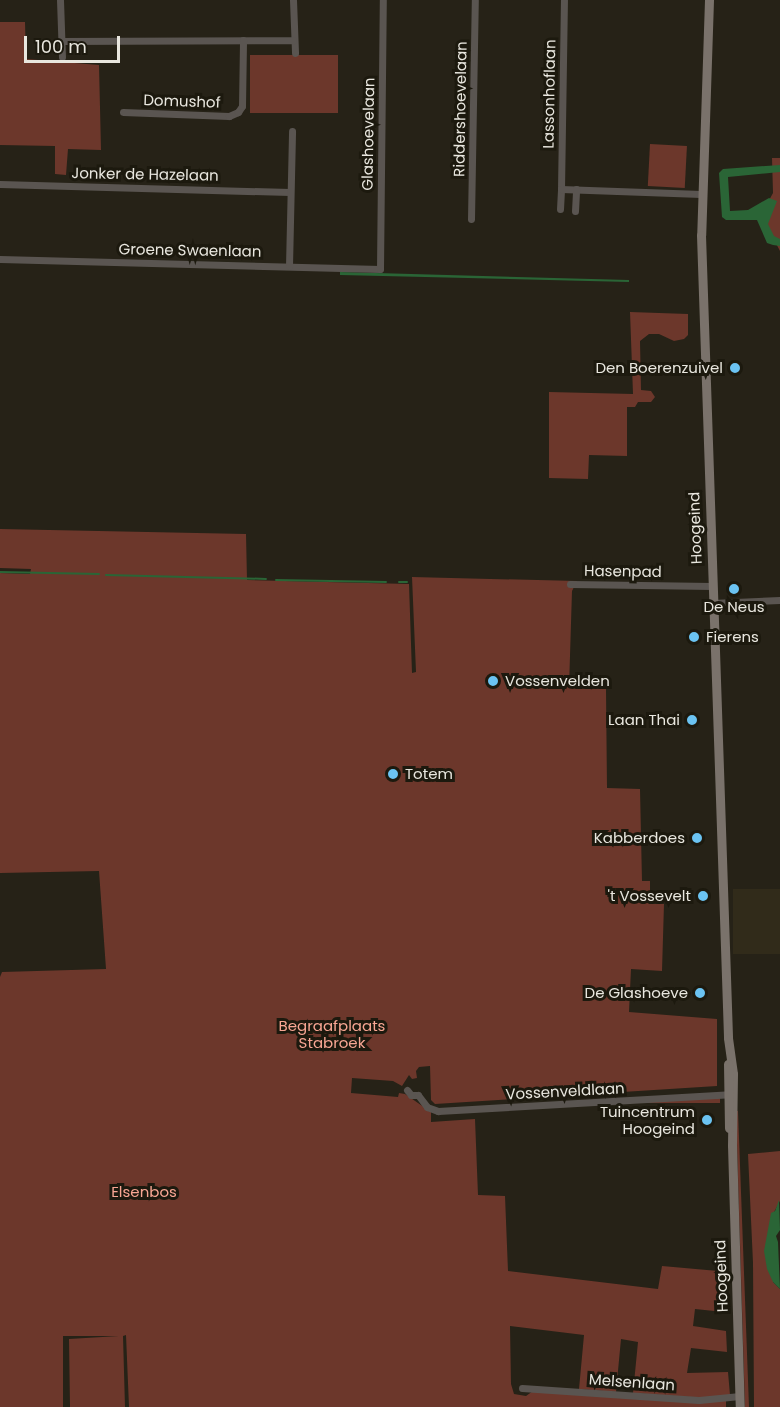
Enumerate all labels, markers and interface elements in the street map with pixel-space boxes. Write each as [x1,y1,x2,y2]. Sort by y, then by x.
scale bar [27,24,123,62]
text: 100 m [35,34,87,59]
street label: Lassonhoflaan [539,39,559,149]
street label: Riddershoevelaan [450,41,470,177]
street label: Glashoevelaan [358,77,378,191]
street label: Domushof [143,91,221,111]
street label: Jonker de Hazelaan [71,164,219,184]
street label: Groene Swaenlaan [118,240,262,260]
place label: Den Boerenzuivel [595,359,723,377]
marker: Den Boerenzuivel [728,361,742,375]
street label: Hoogeind [685,491,705,565]
street label: Hasenpad [584,561,662,581]
marker: De Neus [727,582,741,596]
place label: De Neus [703,598,765,616]
place label: Fierens [706,628,759,646]
marker: Fierens [687,630,701,644]
place label: Vossenvelden [505,672,610,690]
marker: Vossenvelden [486,674,500,688]
place label: Laan Thai [608,711,680,729]
marker: Laan Thai [685,713,699,727]
place label: Totem [405,765,453,783]
marker: Totem [386,767,400,781]
place label: Kabberdoes [594,829,685,847]
marker: Kabberdoes [690,831,704,845]
place label: 't Vossevelt [608,887,691,905]
marker: 't Vossevelt [696,889,710,903]
place label: De Glashoeve [585,984,688,1002]
marker: De Glashoeve [693,986,707,1000]
park label: Begraafplaats Stabroek [279,1016,385,1051]
street label: Vossenveldlaan [505,1079,625,1103]
place label: Tuincentrum Hoogeind [600,1102,695,1137]
marker: Tuincentrum Hoogeind [700,1113,714,1127]
park label: Elsenbos [111,1183,177,1201]
street label: Hoogeind [711,1239,731,1313]
street label: Melsenlaan [588,1370,676,1394]

